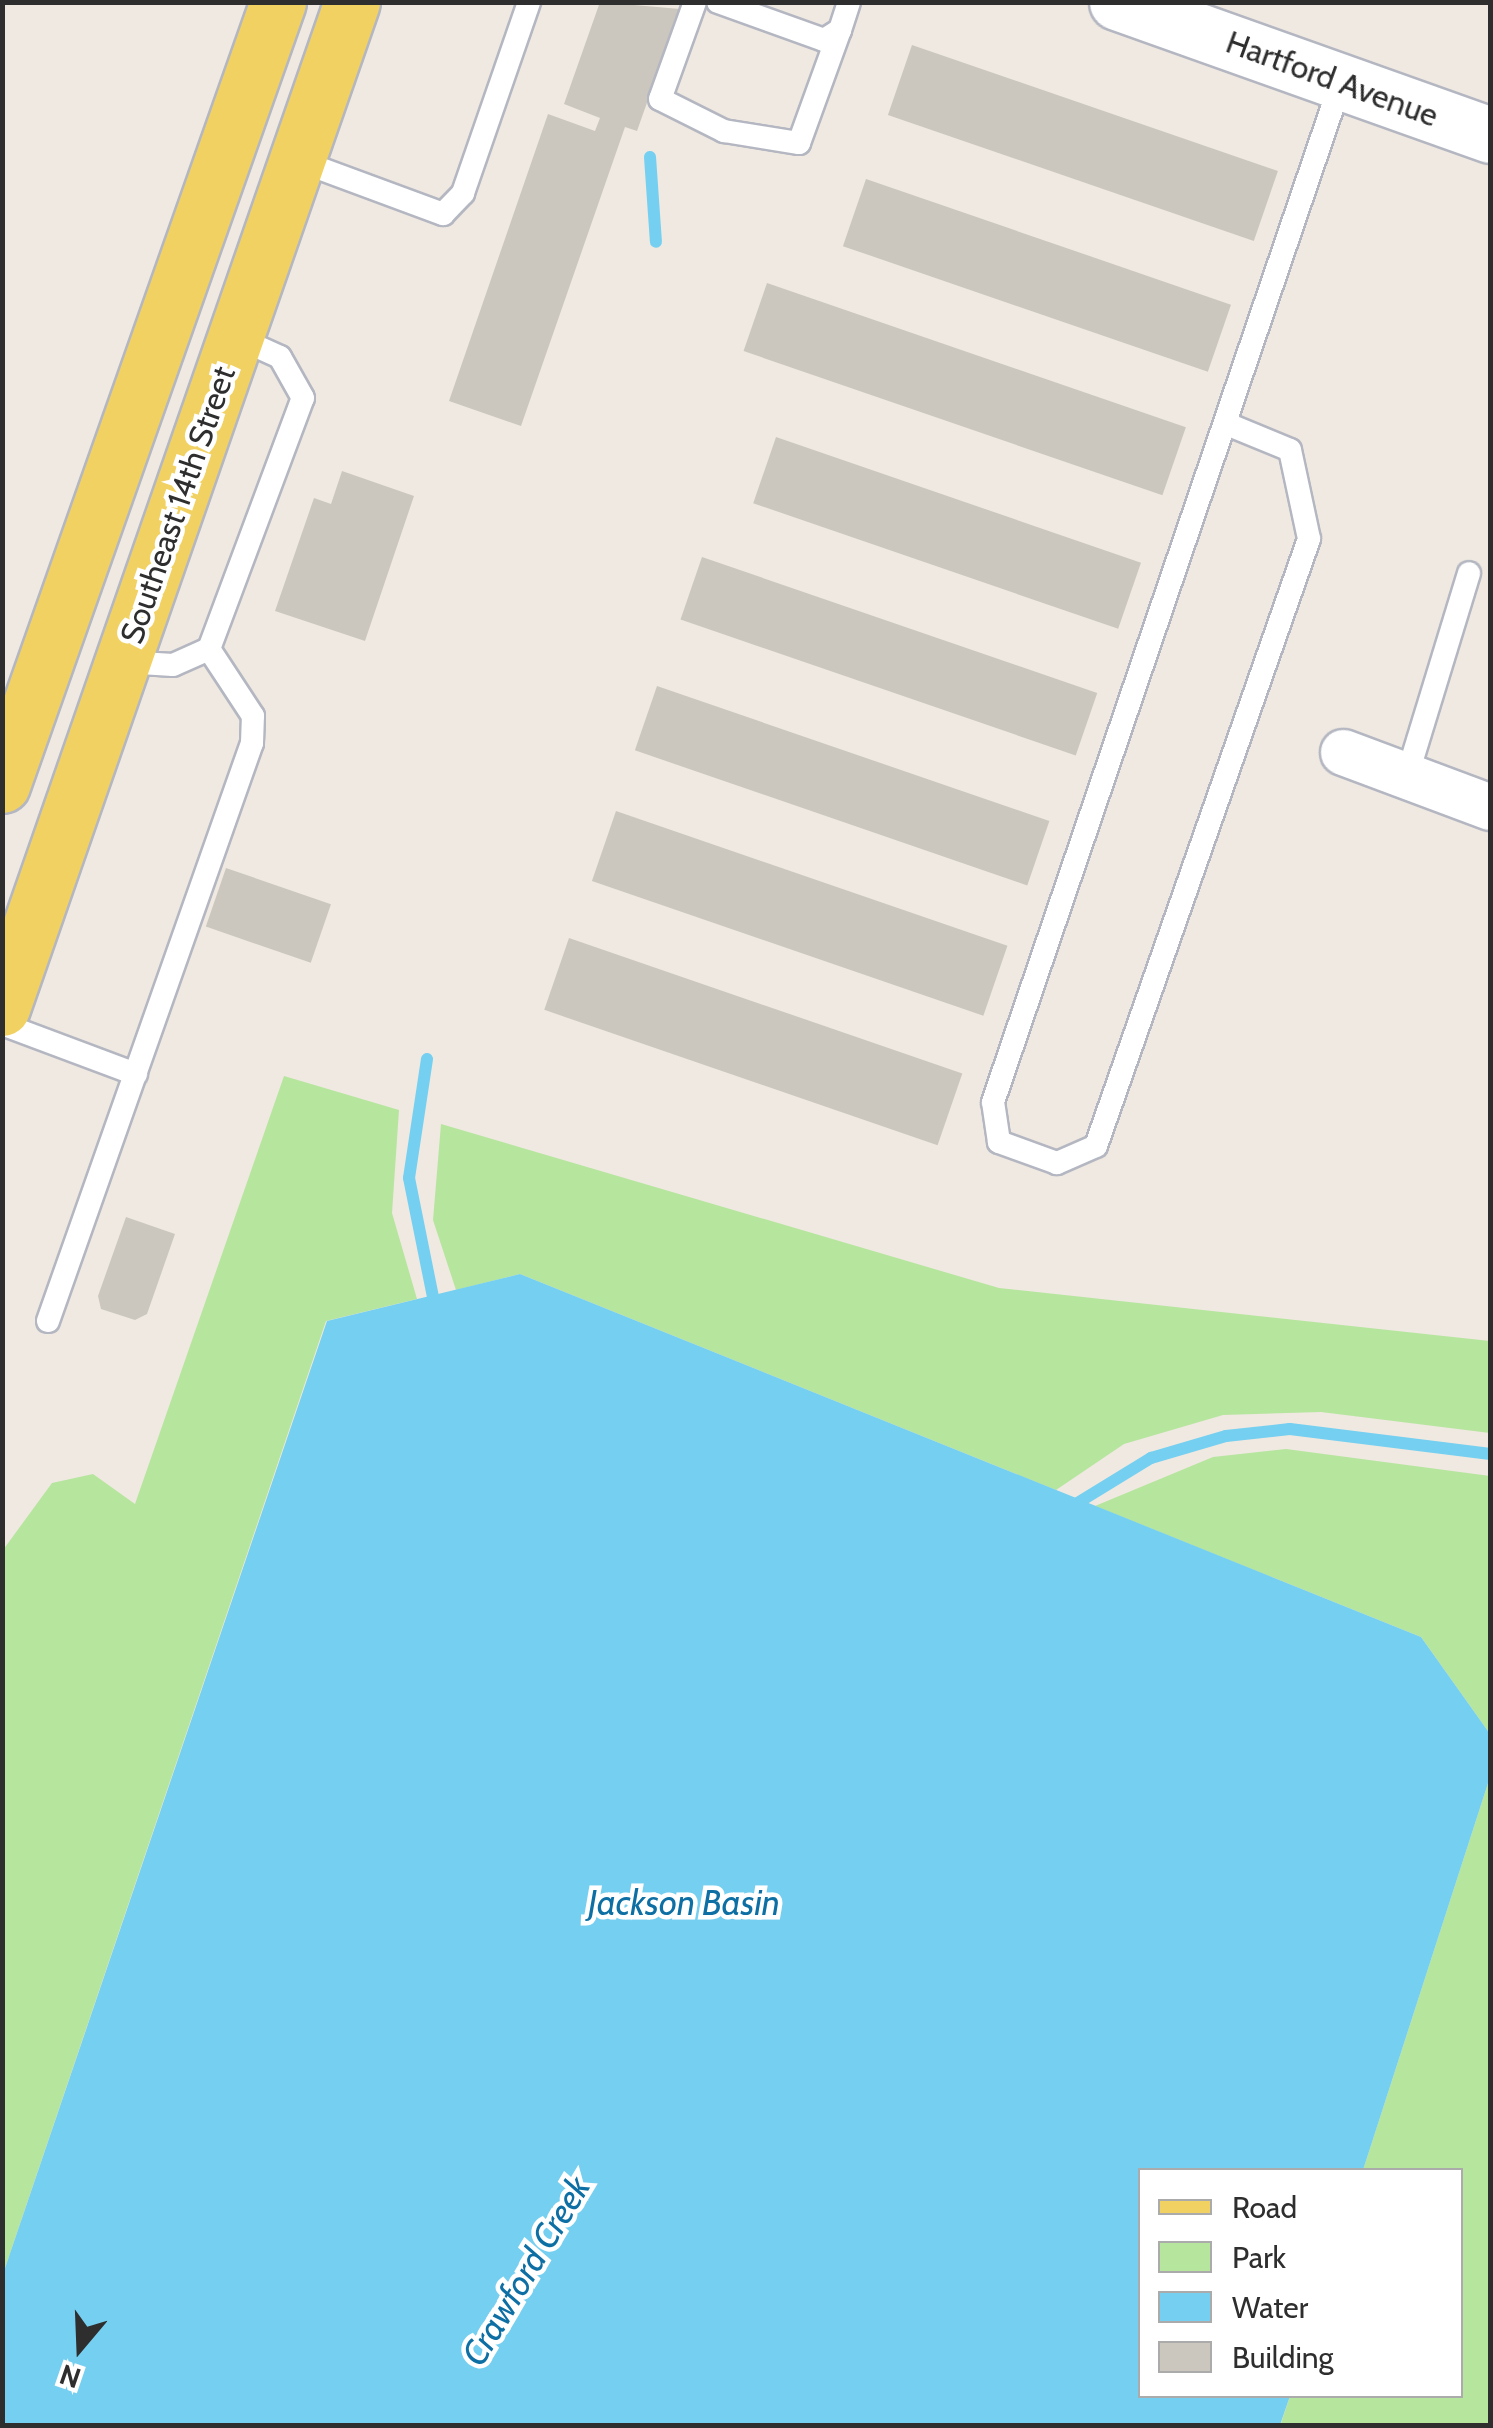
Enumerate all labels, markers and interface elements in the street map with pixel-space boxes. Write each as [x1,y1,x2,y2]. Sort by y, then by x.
street label: Hartford Avenue [1221,23,1443,135]
street label: Southeast 14th Street [113,361,243,649]
water label: Jackson Basin [588,1882,780,1924]
legend [1138,2168,1463,2398]
water label: Crawford Creek [453,2169,599,2373]
text: Road [1232,2189,1297,2226]
text: Park [1232,2239,1286,2276]
text: Water [1232,2289,1308,2326]
north arrow [30,2298,130,2398]
text: Building [1232,2339,1334,2376]
text: N [55,2357,85,2396]

